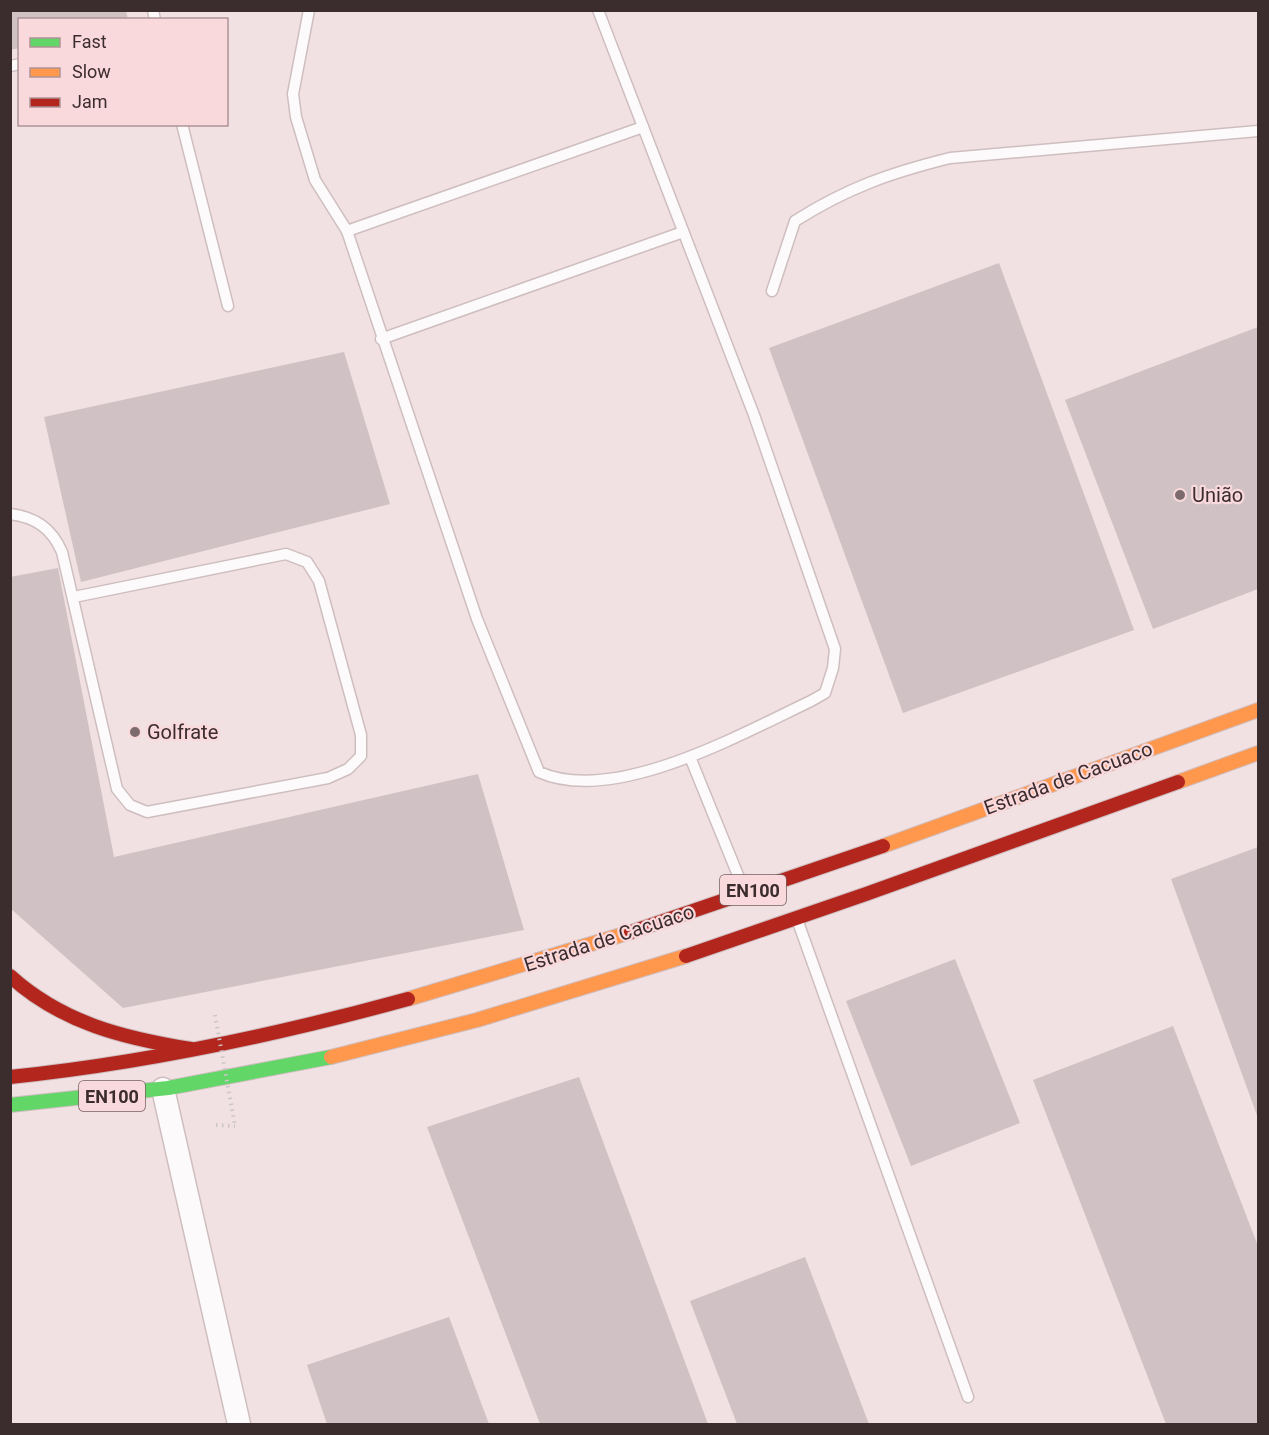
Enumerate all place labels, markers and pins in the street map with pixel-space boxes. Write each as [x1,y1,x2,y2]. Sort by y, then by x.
place label: União [1192,483,1243,507]
marker: União [1173,488,1187,502]
place label: Golfrate [147,720,218,744]
marker: Golfrate [128,725,142,739]

